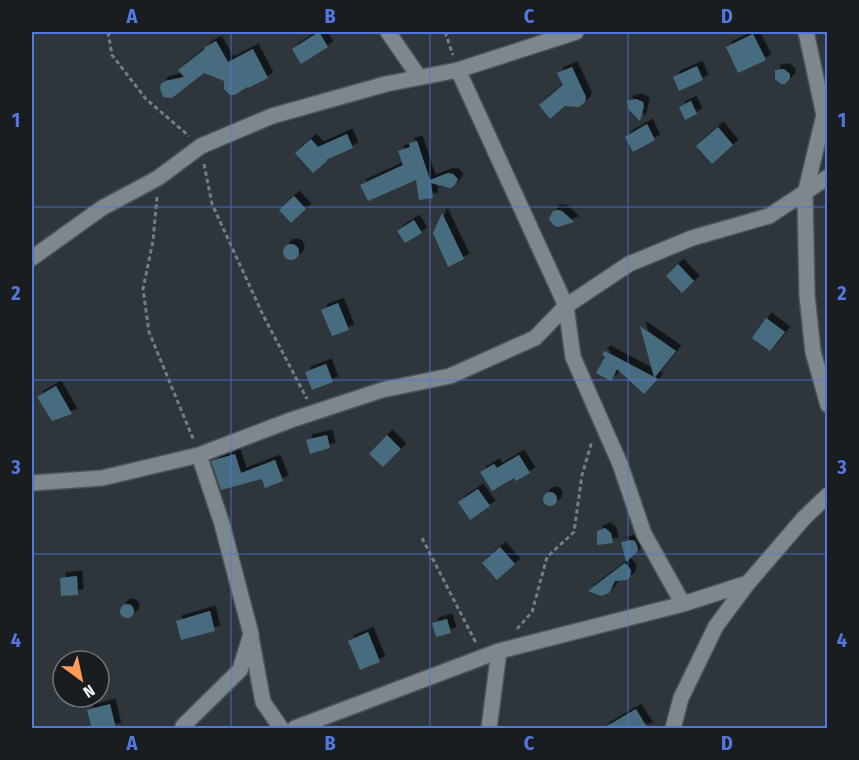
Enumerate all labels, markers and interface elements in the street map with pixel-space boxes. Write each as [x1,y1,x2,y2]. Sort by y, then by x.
text: A [126,4,139,28]
text: B [324,4,336,28]
text: C [524,4,535,28]
text: D [721,4,733,28]
text: 1 [12,108,20,132]
text: 1 [838,108,846,132]
text: 2 [10,281,21,305]
text: 2 [836,281,847,305]
text: 3 [10,455,21,479]
text: 3 [836,455,847,479]
text: 4 [11,628,21,652]
text: 4 [837,628,847,652]
north arrow [51,649,111,709]
text: N [80,681,98,702]
text: A [126,731,139,755]
text: B [324,731,336,755]
text: C [524,731,535,755]
text: D [721,731,733,755]

